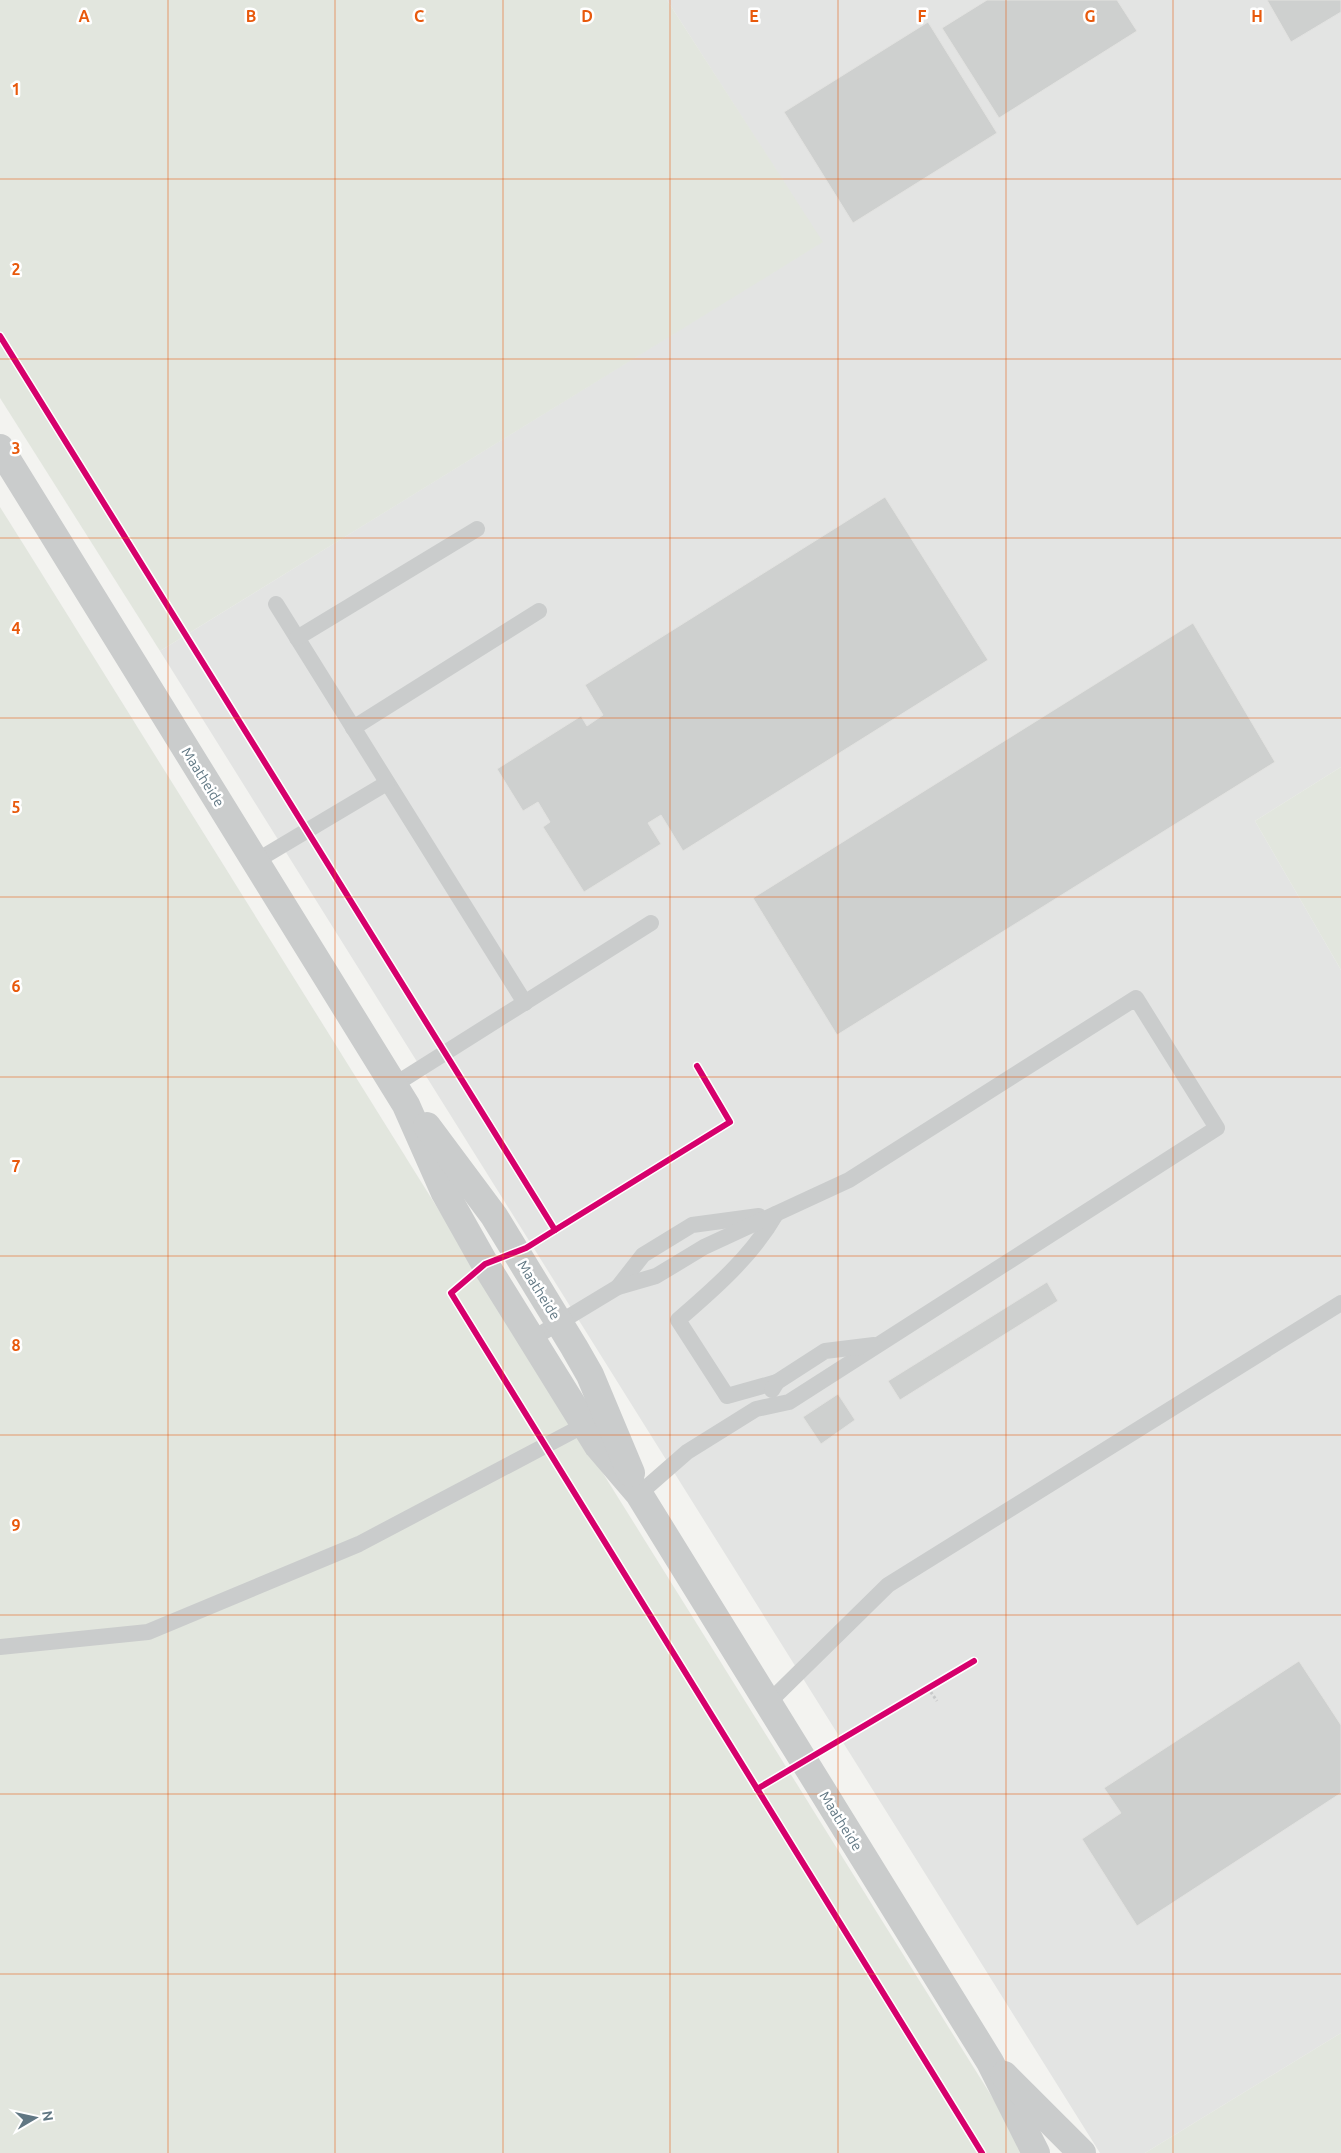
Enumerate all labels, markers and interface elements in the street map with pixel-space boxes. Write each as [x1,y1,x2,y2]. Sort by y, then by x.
text: A [78,7,90,25]
text: B [246,7,256,25]
text: C [414,7,424,25]
text: D [581,7,593,25]
text: E [749,7,759,25]
text: F [918,7,927,25]
text: G [1084,7,1096,25]
text: H [1251,7,1263,25]
text: 1 [11,80,21,98]
text: 2 [11,260,21,278]
text: 3 [11,439,21,457]
text: 4 [11,619,21,637]
street label: Maatheide [178,744,228,810]
text: 5 [11,798,21,816]
text: 6 [11,977,21,995]
text: 7 [11,1157,21,1175]
street label: Maatheide [514,1257,564,1323]
text: 8 [11,1336,21,1354]
text: 9 [11,1516,21,1534]
street label: Maatheide [816,1788,866,1854]
north arrow [10,2093,60,2143]
text: N [39,2110,57,2122]

